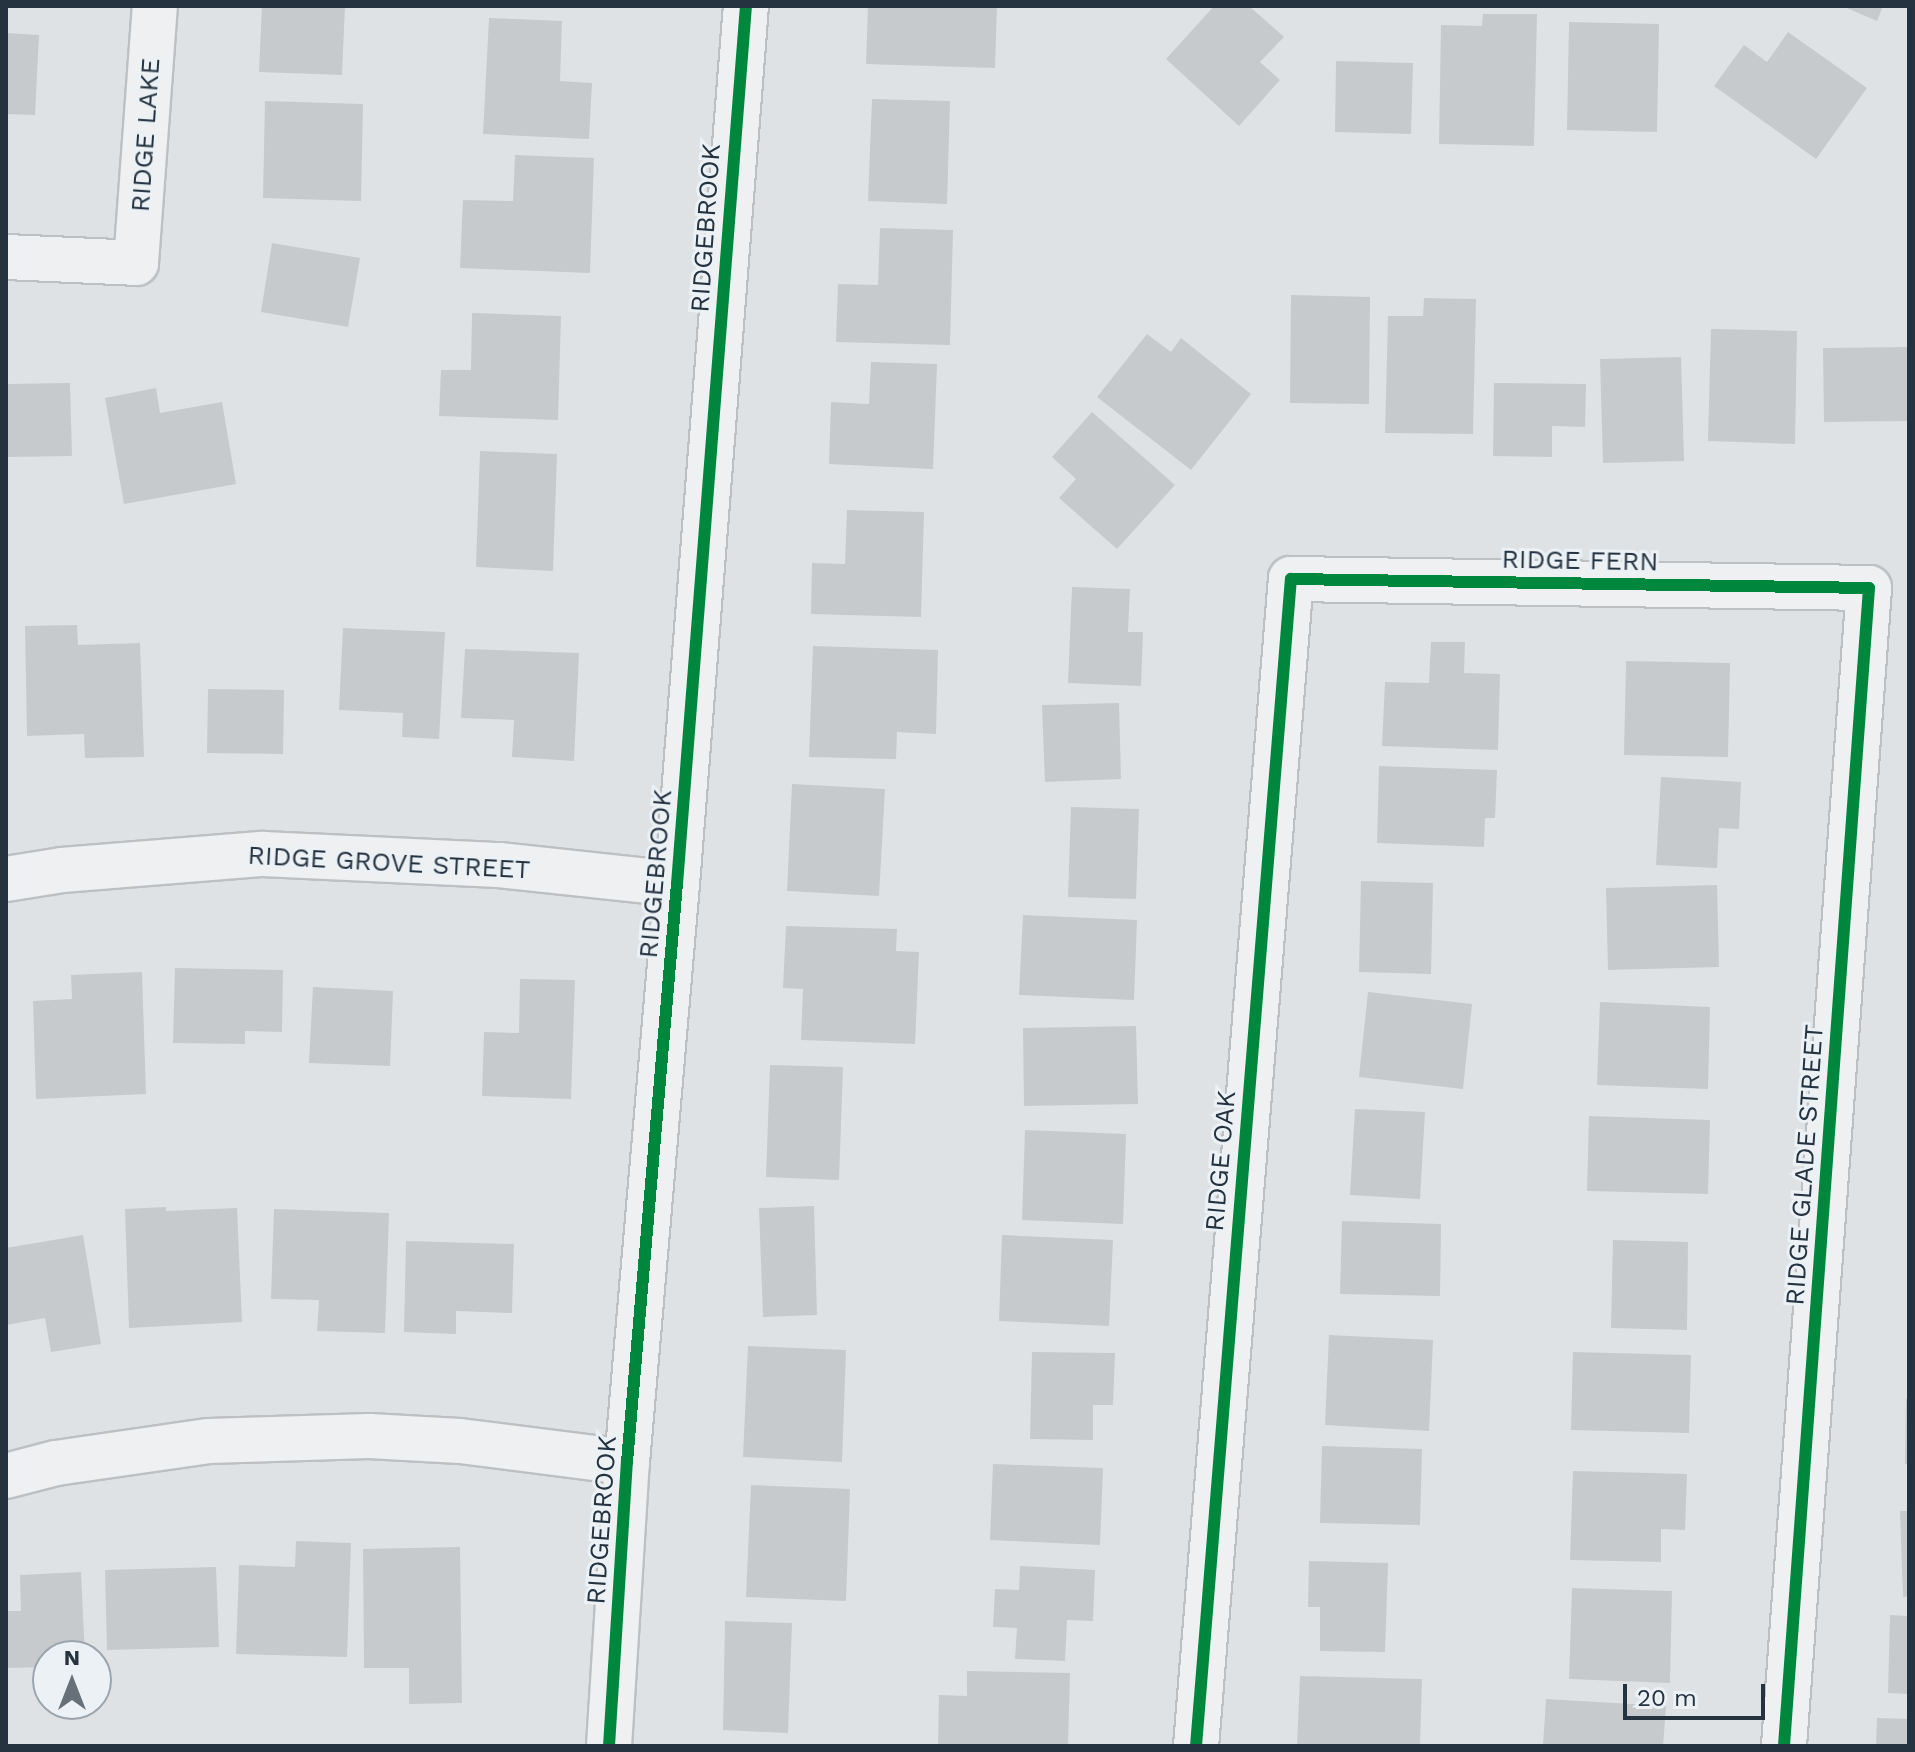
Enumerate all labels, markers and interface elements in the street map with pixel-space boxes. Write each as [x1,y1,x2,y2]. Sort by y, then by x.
street label: RIDGE LAKE [125,57,167,213]
street label: RIDGEBROOK [685,143,727,313]
street label: RIDGE FERN [1501,544,1659,578]
street label: RIDGEBROOK [633,788,679,960]
street label: RIDGE GROVE STREET [247,840,531,886]
street label: RIDGE GLADE STREET [1780,1024,1830,1306]
street label: RIDGE OAK [1199,1089,1243,1233]
street label: RIDGEBROOK [581,1435,623,1605]
north arrow [32,1640,112,1720]
text: N [64,1645,80,1670]
scale bar [1627,1668,1769,1718]
text: 20 m [1637,1684,1697,1712]

